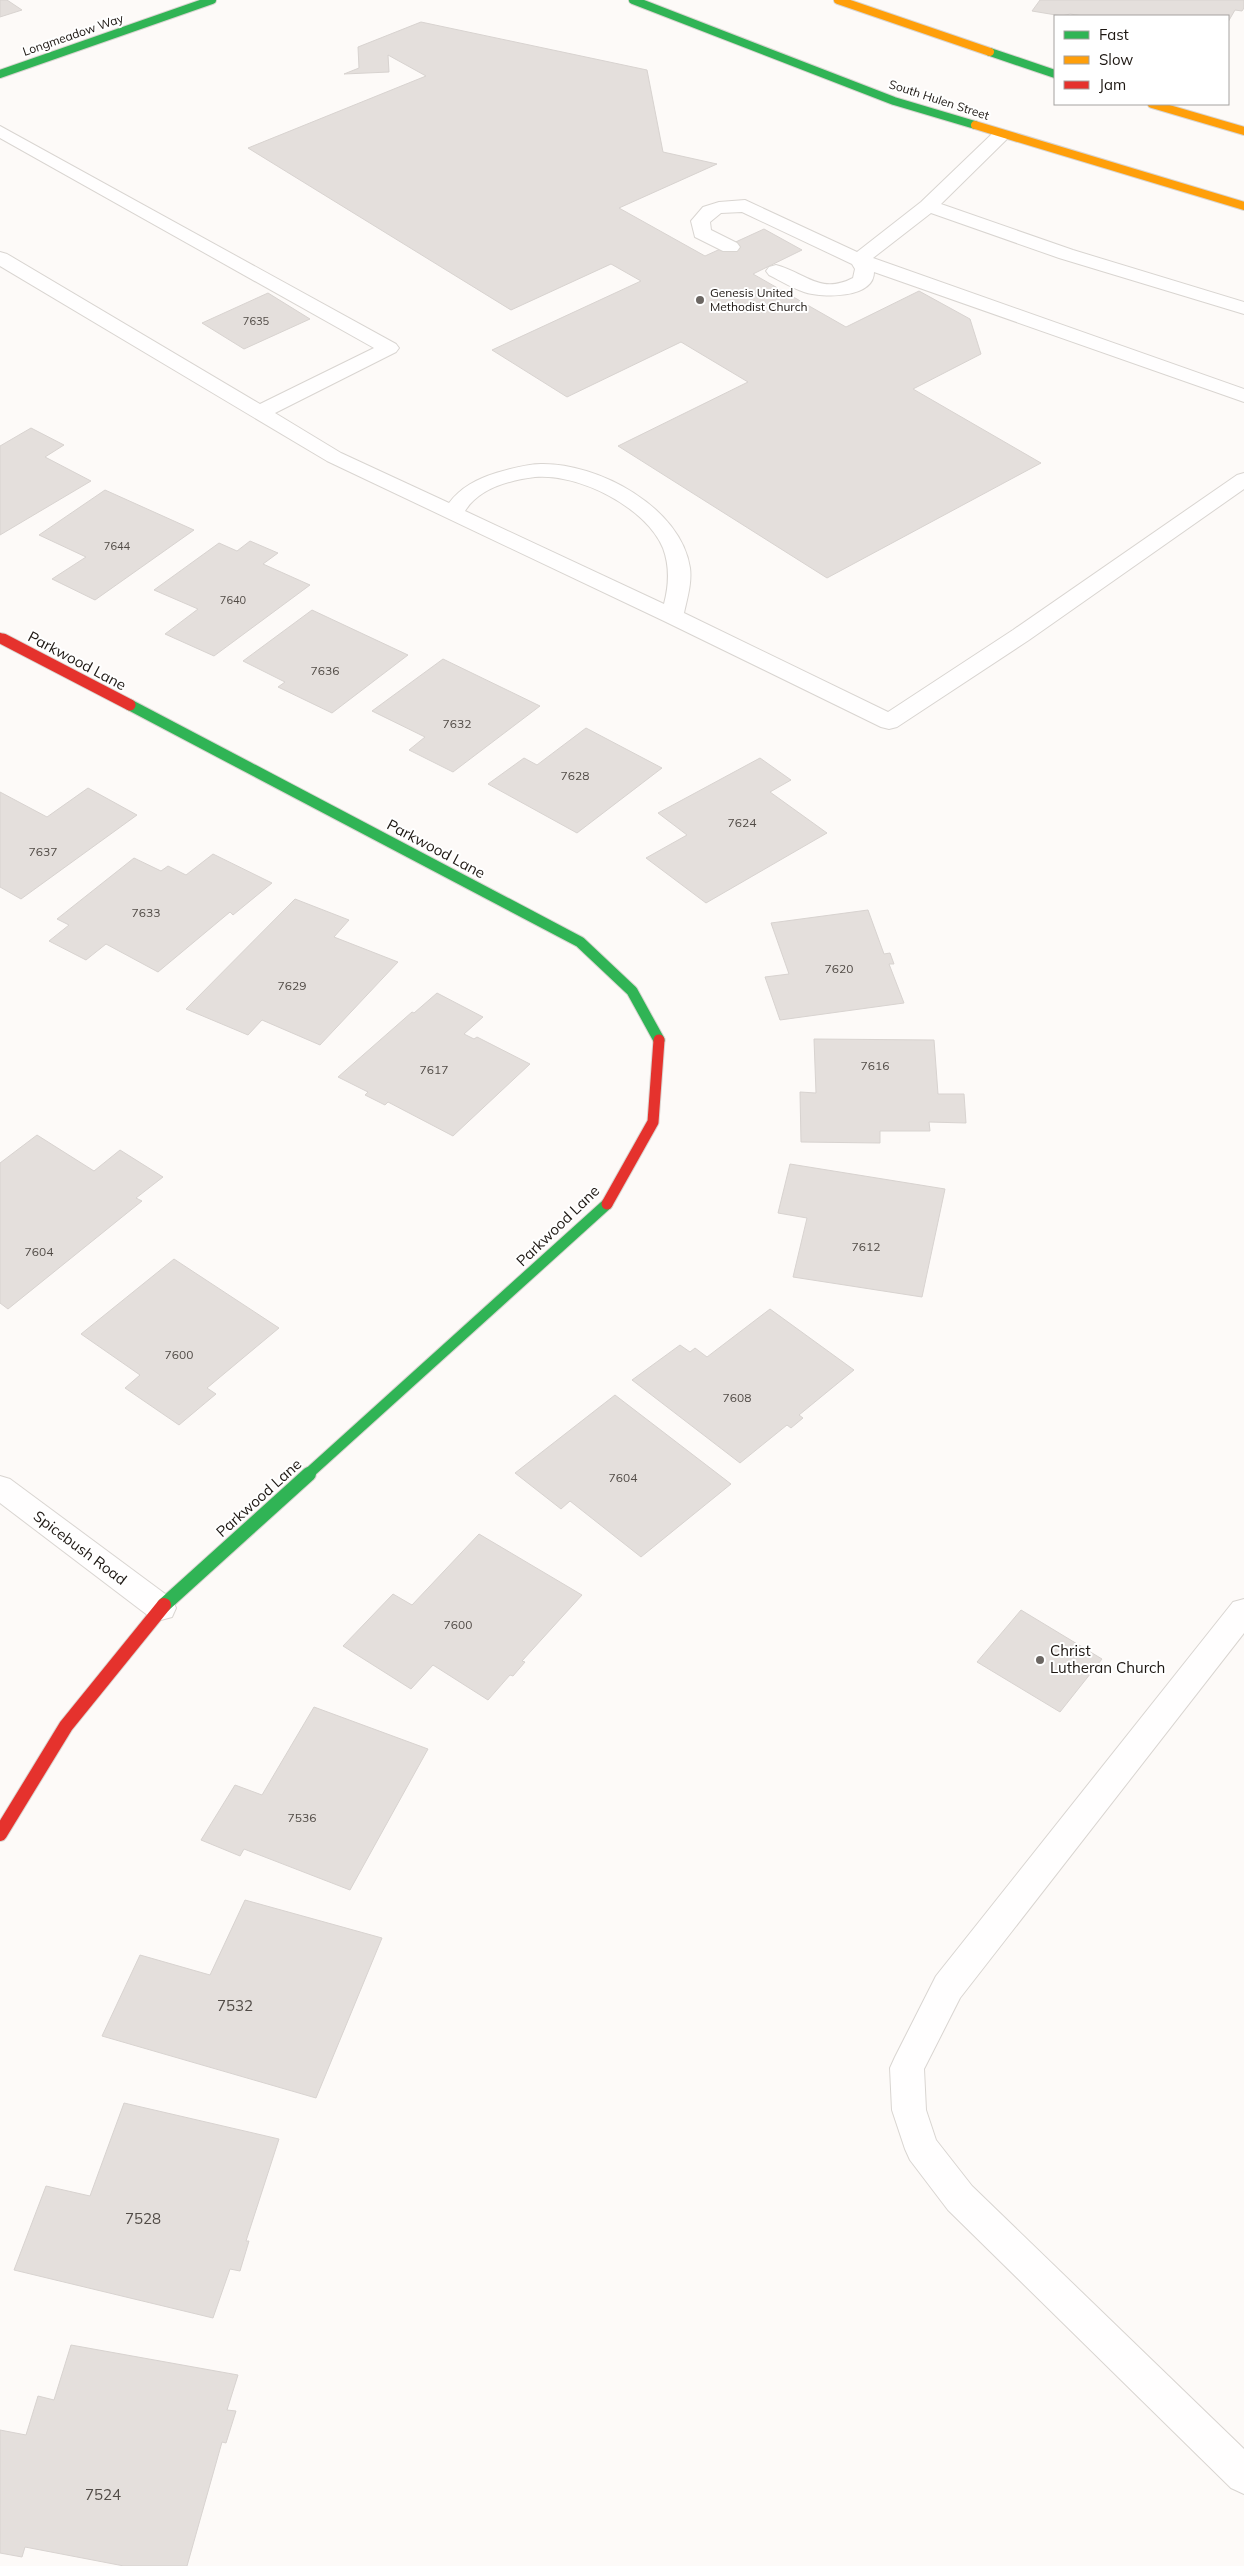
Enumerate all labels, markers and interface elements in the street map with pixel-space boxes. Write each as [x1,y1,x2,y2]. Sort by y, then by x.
street label: Longmeadow Way [20,10,126,59]
legend [1054,15,1229,105]
text: Fast [1099,25,1129,44]
text: Slow [1099,50,1133,69]
text: Jam [1099,75,1126,94]
street label: South Hulen Street [887,76,991,123]
place label: Genesis United Methodist Church [710,285,808,314]
marker: Genesis United Methodist Church [694,294,706,306]
house number: 7635 [243,314,270,328]
house number: 7644 [104,539,131,553]
house number: 7640 [220,593,247,607]
street label: Parkwood Lane [25,627,130,694]
house number: 7636 [311,663,339,678]
house number: 7632 [443,716,471,731]
house number: 7628 [561,768,589,783]
street label: Parkwood Lane [384,815,489,882]
house number: 7624 [728,815,756,830]
house number: 7637 [29,844,57,859]
house number: 7633 [132,905,160,920]
house number: 7620 [825,961,853,976]
house number: 7629 [278,978,306,993]
house number: 7616 [861,1058,889,1073]
house number: 7617 [420,1062,448,1077]
street label: Parkwood Lane [512,1181,603,1270]
house number: 7612 [852,1239,880,1254]
house number: 7604 [25,1244,53,1259]
house number: 7600 [165,1347,193,1362]
house number: 7608 [723,1390,751,1405]
street label: Parkwood Lane [212,1454,305,1541]
house number: 7604 [609,1470,637,1485]
street label: Spicebush Road [30,1506,131,1589]
house number: 7600 [444,1617,472,1632]
place label: Christ Lutheran Church [1050,1641,1165,1677]
marker: Christ Lutheran Church [1034,1654,1046,1666]
house number: 7536 [288,1810,316,1825]
house number: 7532 [217,1996,253,2015]
house number: 7528 [125,2209,161,2228]
house number: 7524 [85,2485,121,2504]

